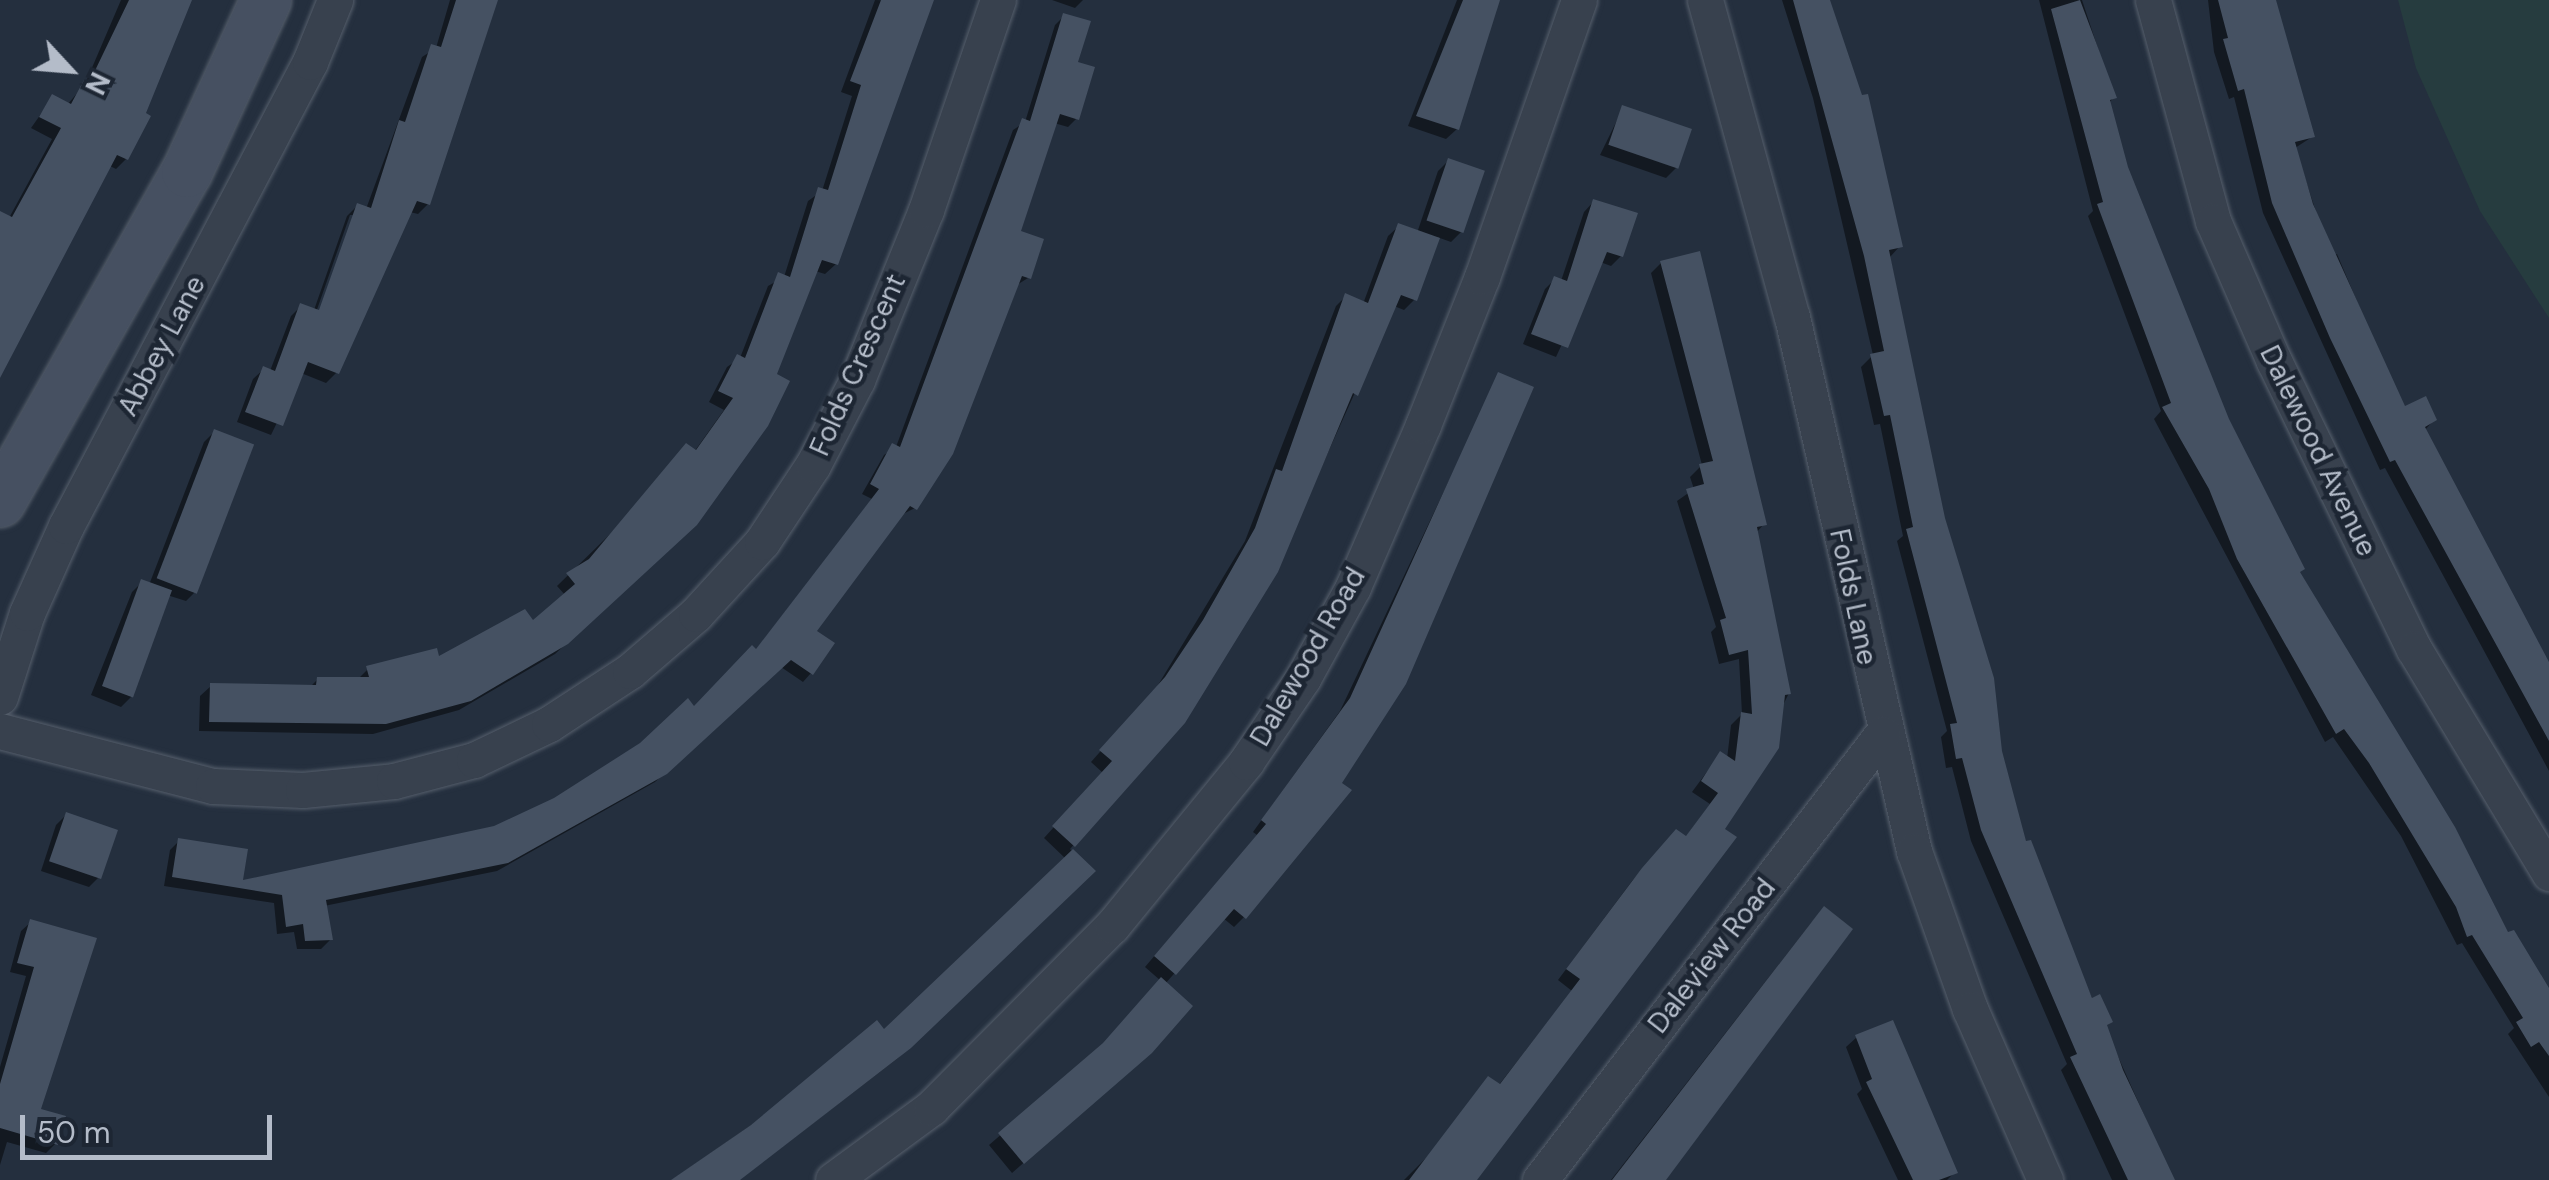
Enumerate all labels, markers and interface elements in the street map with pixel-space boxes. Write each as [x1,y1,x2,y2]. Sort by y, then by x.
north arrow [20,20,120,120]
text: N [76,66,119,101]
street label: Folds Crescent [803,269,913,461]
street label: Abbey Lane [111,270,213,422]
street label: Dalewood Avenue [2252,340,2384,562]
street label: Folds Lane [1822,526,1884,668]
street label: Dalewood Road [1243,562,1373,752]
street label: Daleview Road [1641,872,1783,1040]
scale bar [25,1095,278,1157]
text: 50 m [37,1113,111,1152]

